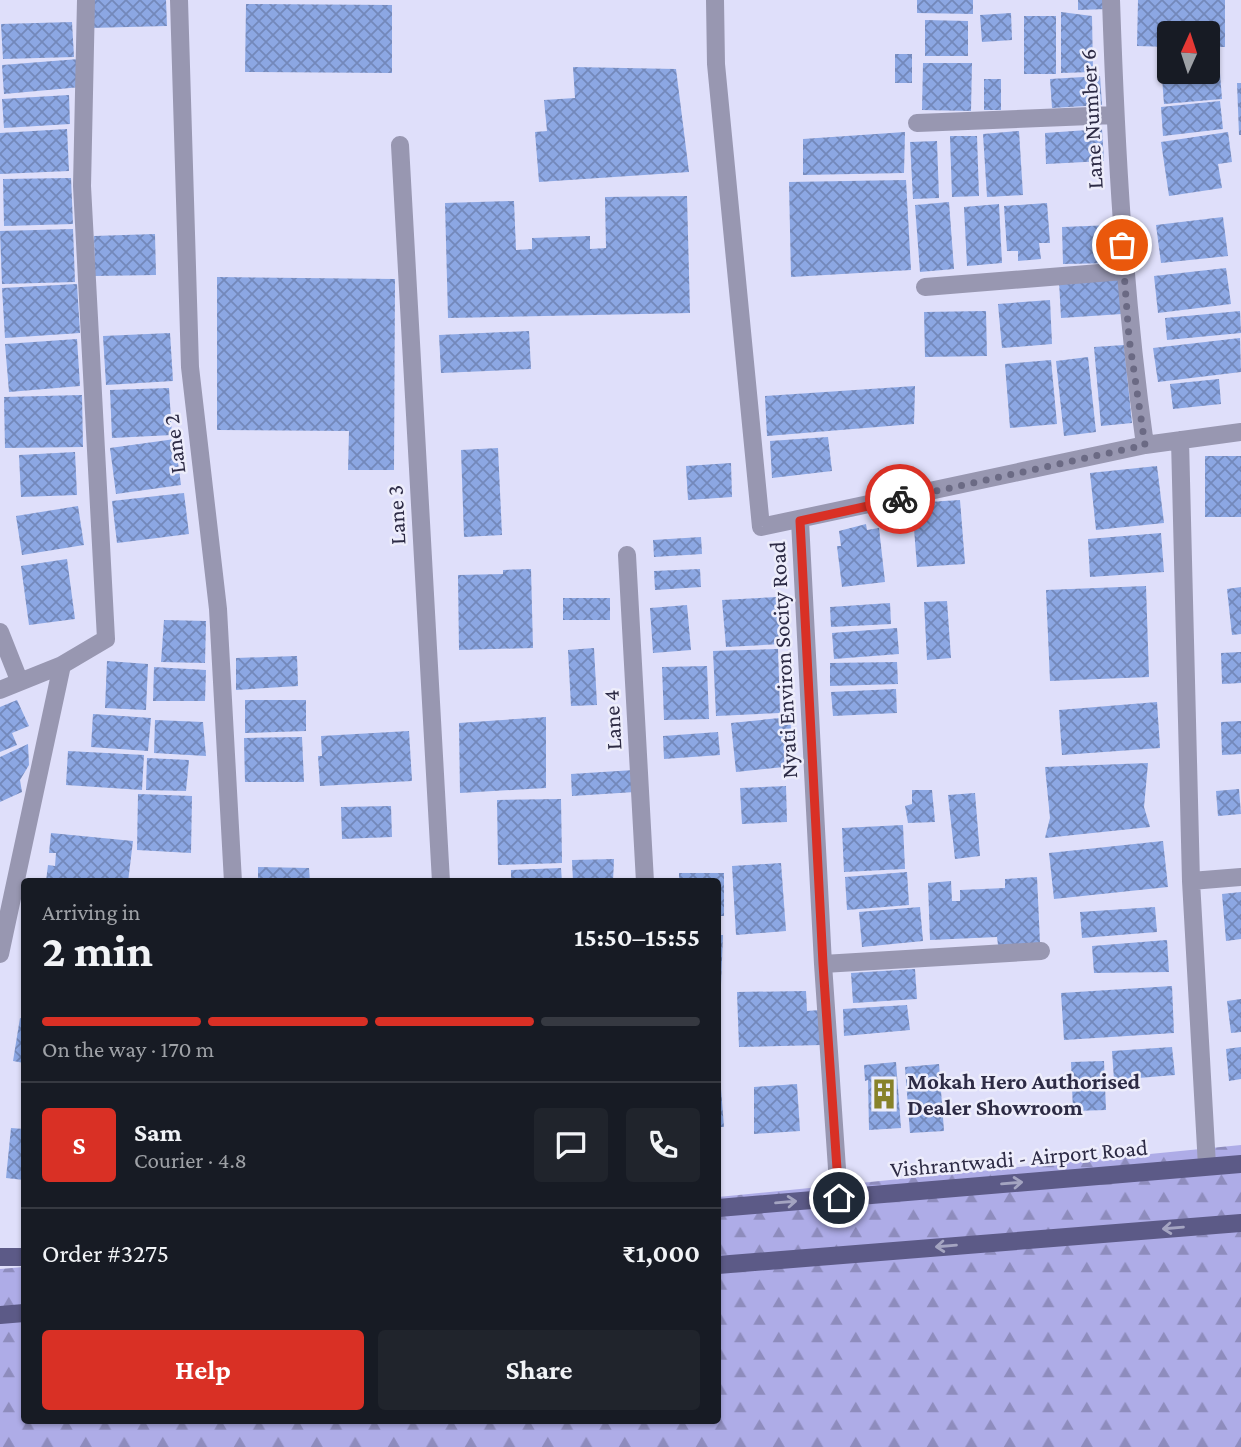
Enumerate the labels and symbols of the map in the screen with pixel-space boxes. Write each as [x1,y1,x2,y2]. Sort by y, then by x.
north arrow [1157,21,1220,84]
street label: Lane Number 6 [1074,48,1108,190]
pin [1092,215,1152,275]
street label: Lane 2 [157,413,191,475]
courier [865,464,935,534]
street label: Lane 3 [381,484,411,546]
street label: Nyati Environ Socity Road [764,541,802,779]
street label: Lane 4 [597,689,627,751]
place label: Mokah Hero Authorised Dealer Showroom [907,1068,1141,1120]
building icon: Mokah Hero Authorised Dealer Showroom [867,1077,901,1111]
street label: Vishrantwadi - Airport Road [889,1134,1149,1182]
pin [809,1168,869,1228]
one-way arrow [1000,1176,1023,1189]
one-way arrow [774,1195,796,1208]
one-way arrow [1162,1222,1185,1235]
one-way arrow [935,1240,958,1253]

